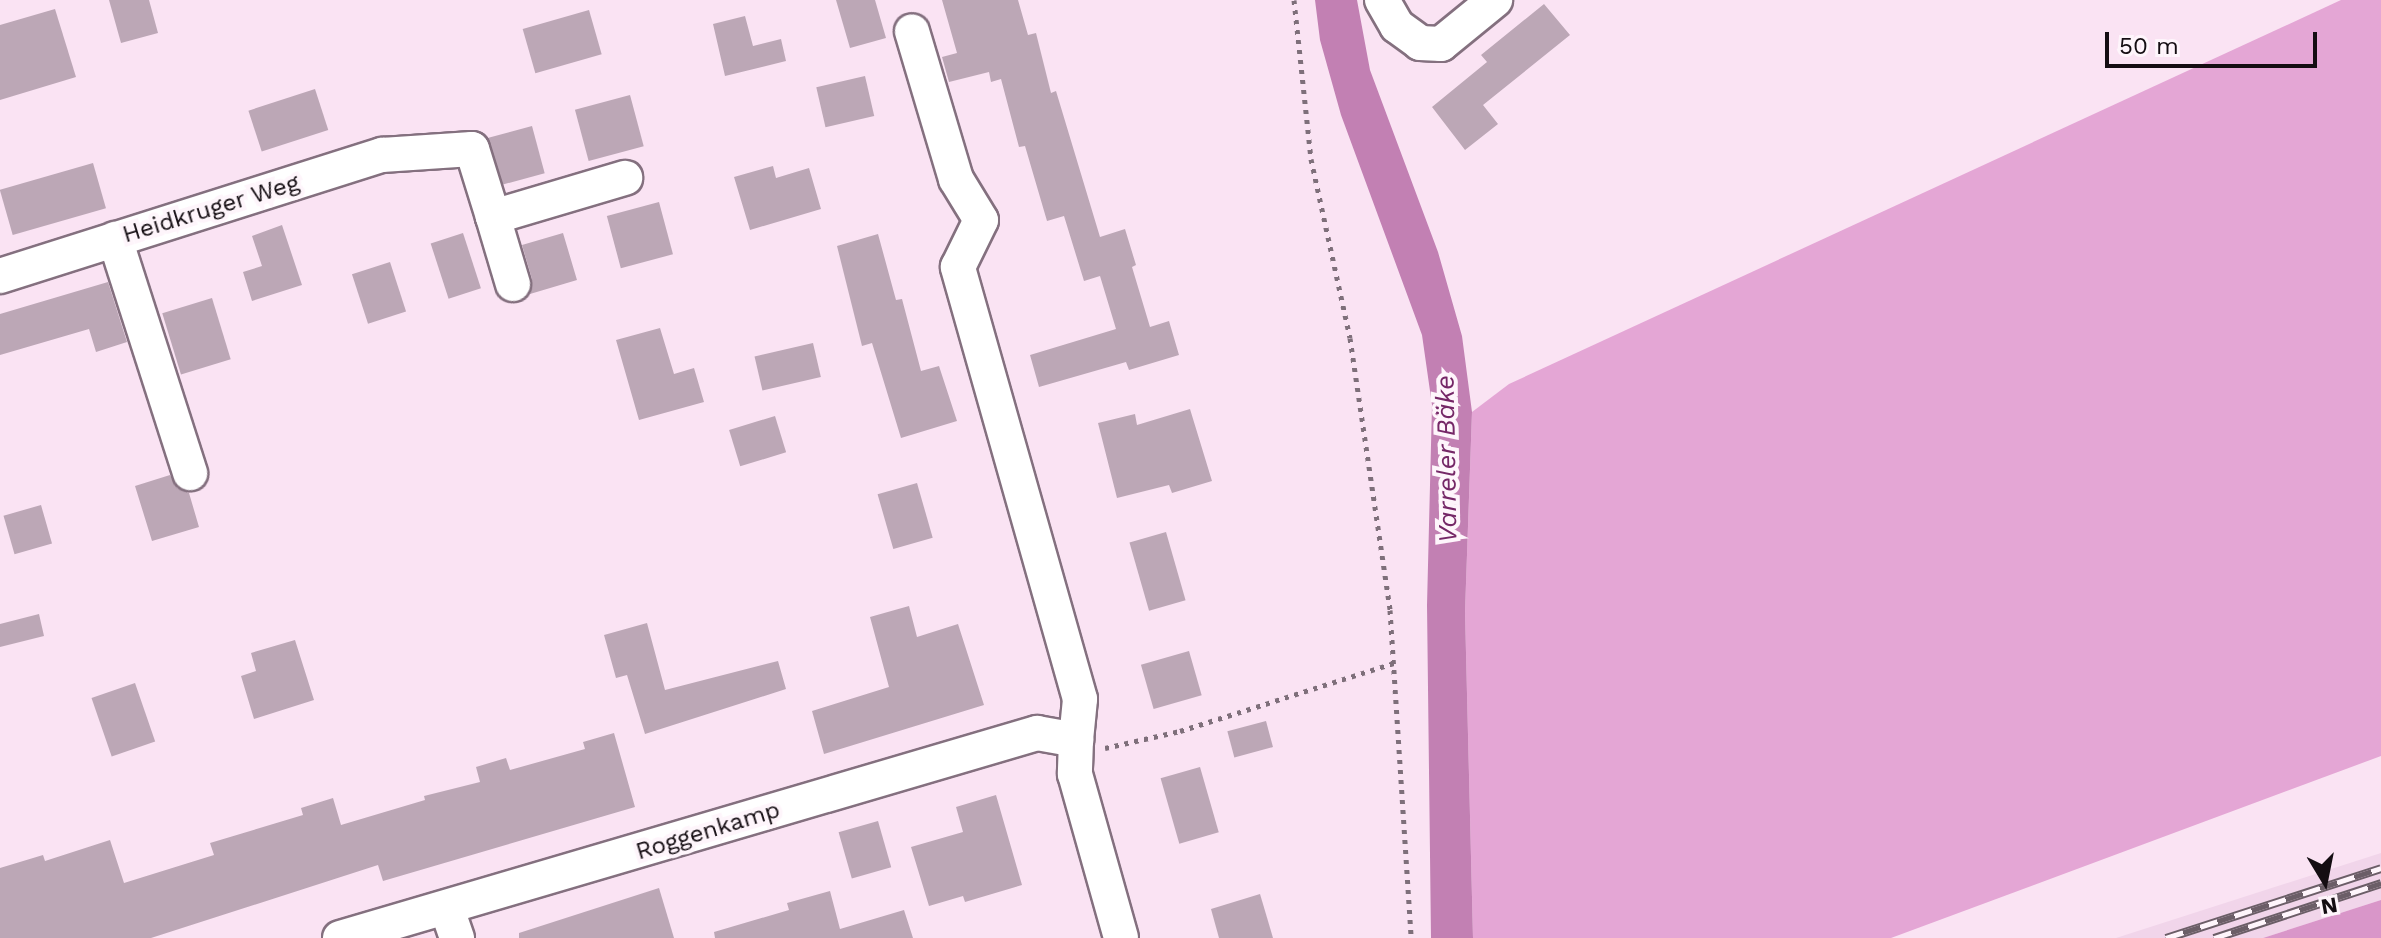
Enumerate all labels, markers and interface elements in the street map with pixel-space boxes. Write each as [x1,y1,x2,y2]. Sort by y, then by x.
scale bar [2109,16,2321,66]
text: 50 m [2119,32,2179,60]
street label: Heidkruger Weg [119,168,303,250]
water label: Varreler Bäke [1430,375,1464,543]
street label: Roggenkamp [633,795,783,867]
north arrow [2285,842,2365,922]
text: N [2319,892,2339,920]

